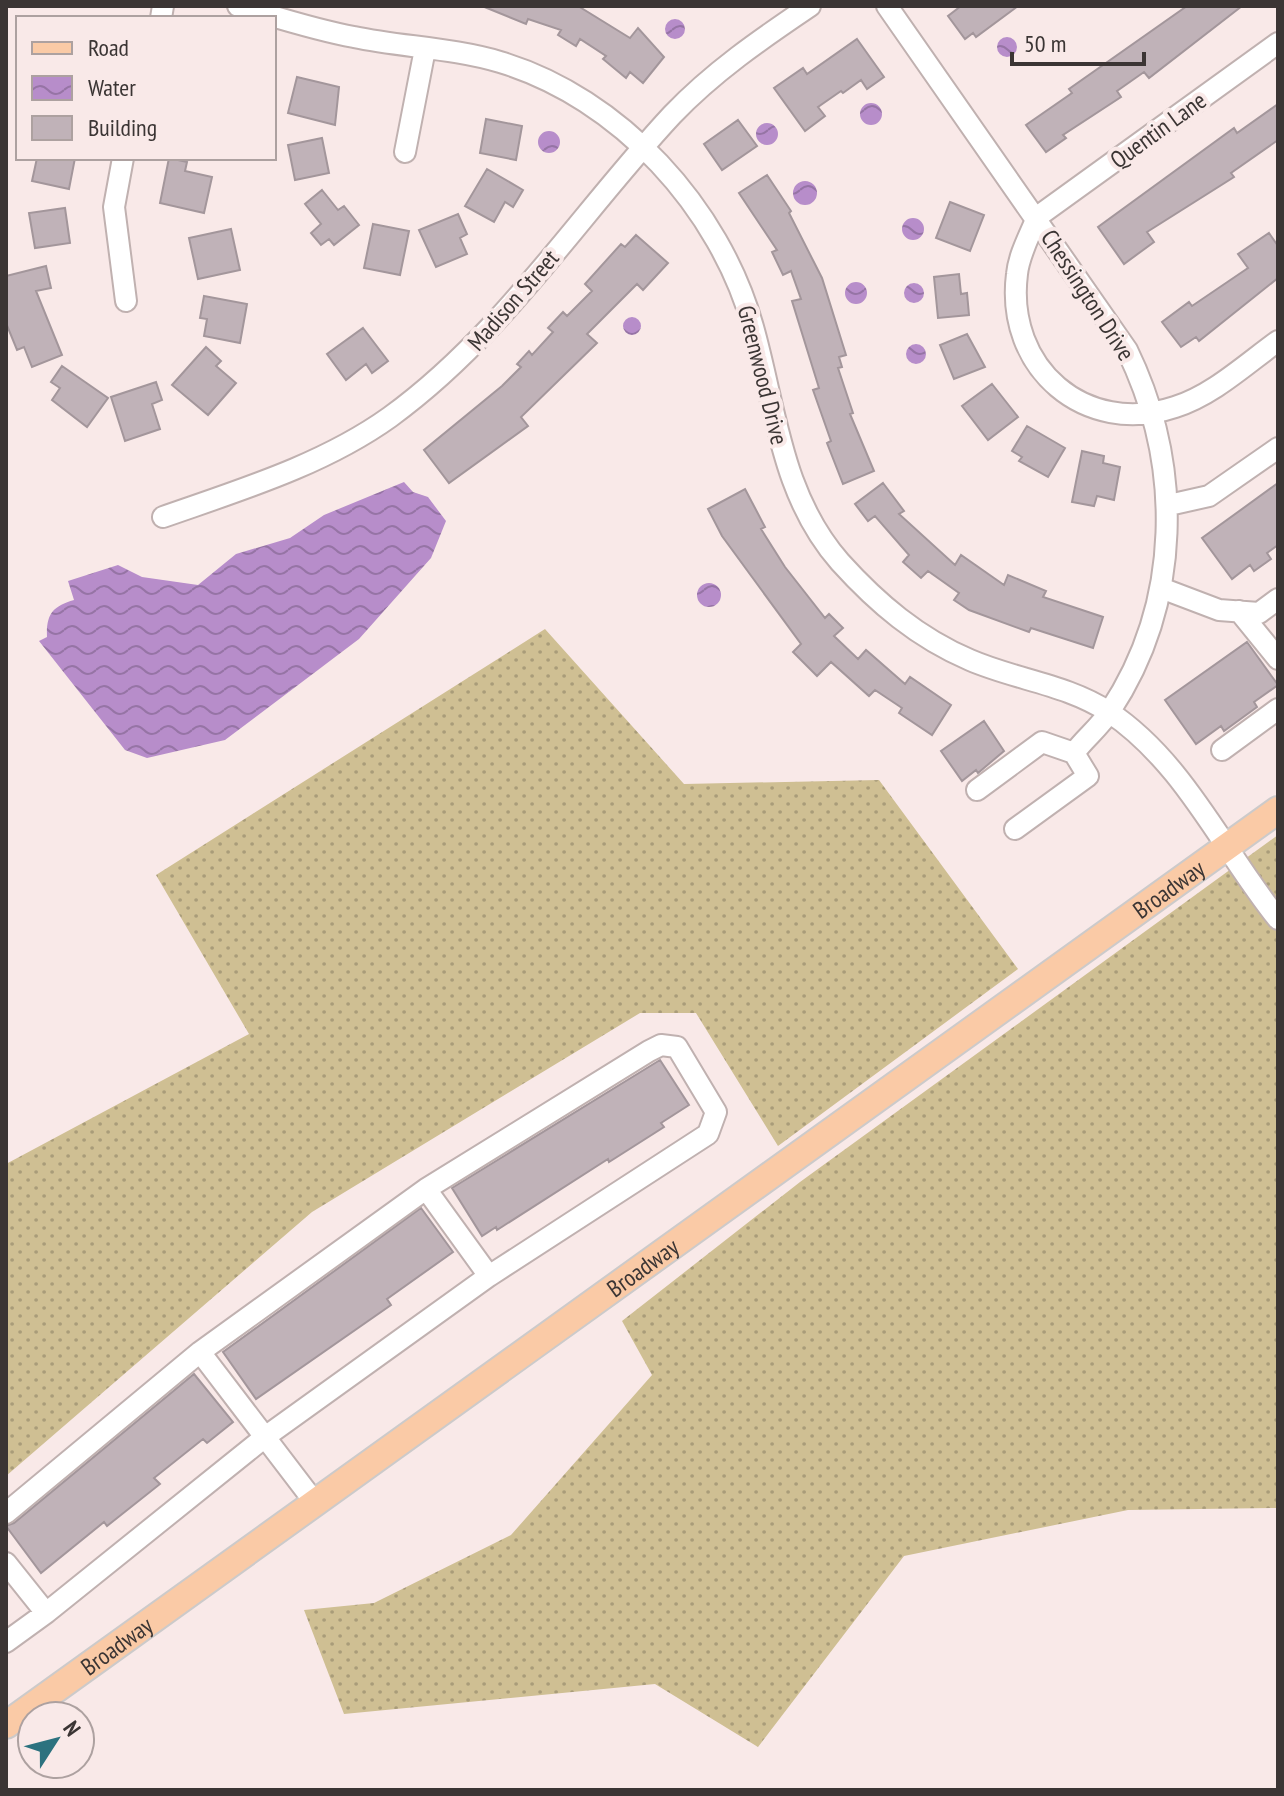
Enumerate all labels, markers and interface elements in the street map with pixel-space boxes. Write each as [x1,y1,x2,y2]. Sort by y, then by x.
legend [16,16,276,160]
scale bar [1012,16,1144,66]
text: 50 m [1024,28,1066,59]
text: Road [88,32,129,63]
text: Water [88,72,136,103]
street label: Quentin Lane [1104,85,1212,175]
text: Building [88,112,157,143]
street label: Chessington Drive [1034,224,1142,366]
street label: Madison Street [461,243,566,357]
street label: Greenwood Drive [731,302,795,448]
street label: Broadway [1127,853,1210,925]
street label: Broadway [600,1231,684,1303]
street label: Broadway [74,1609,158,1682]
north arrow [16,1700,96,1780]
text: N [57,1715,87,1741]

